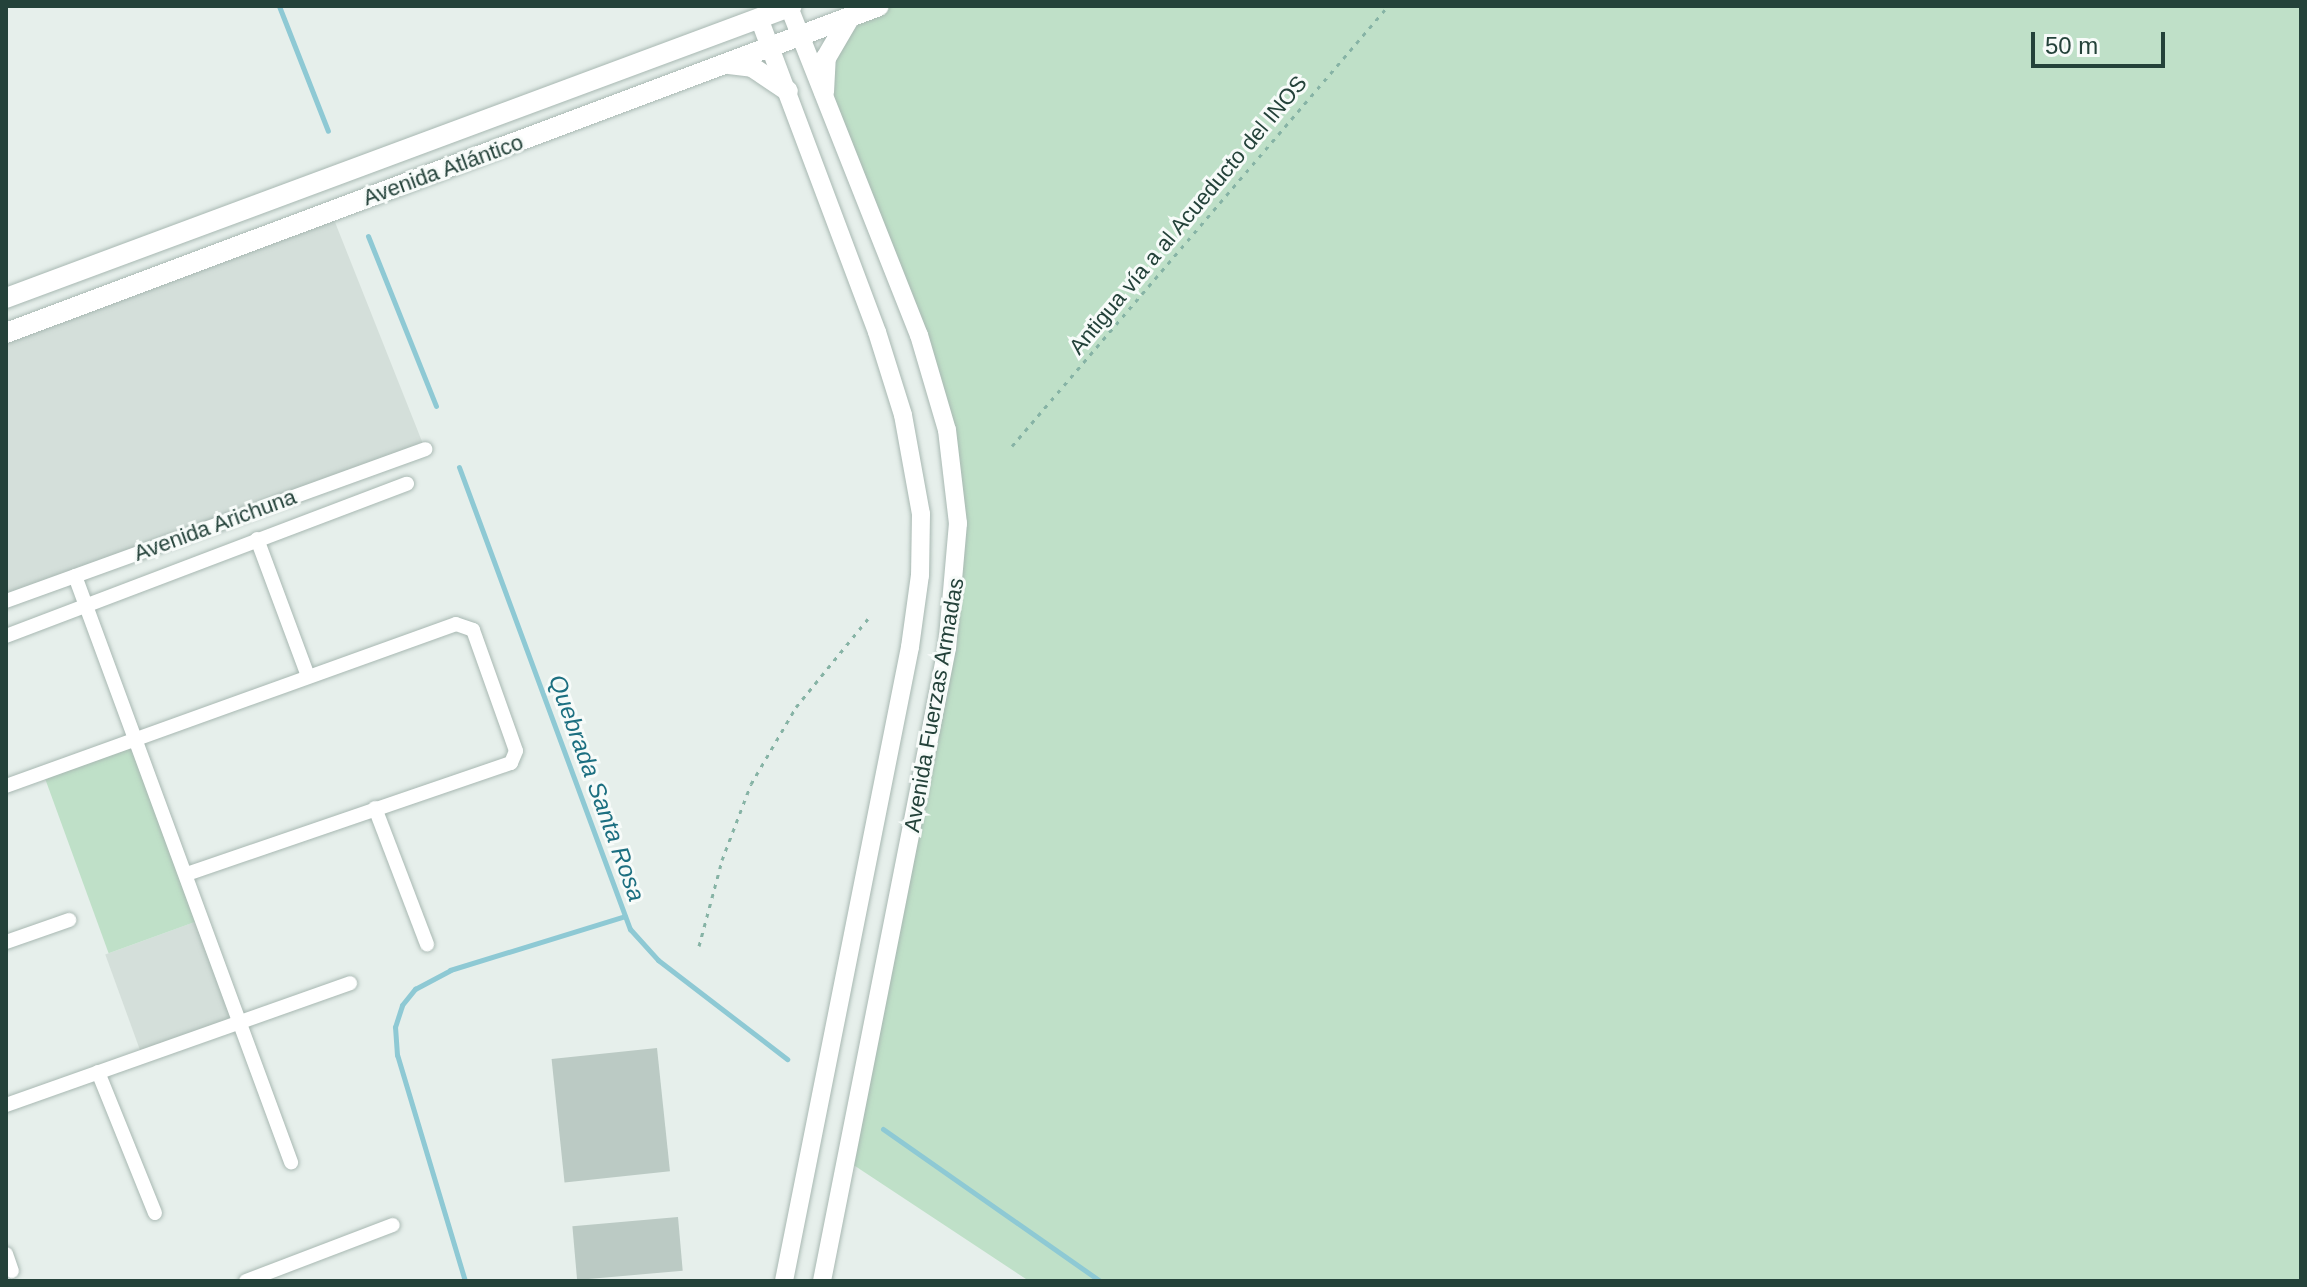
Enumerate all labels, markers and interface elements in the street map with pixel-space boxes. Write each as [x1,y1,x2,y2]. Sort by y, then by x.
scale bar [2035,16,2169,66]
text: 50 m [2045,32,2098,59]
street label: Antigua vía a al Acueducto del INOS [1063,70,1313,360]
street label: Avenida Atlántico [359,129,527,211]
street label: Avenida Arichuna [130,483,300,567]
street label: Avenida Fuerzas Armadas [899,575,969,835]
water label: Quebrada Santa Rosa [543,671,651,905]

